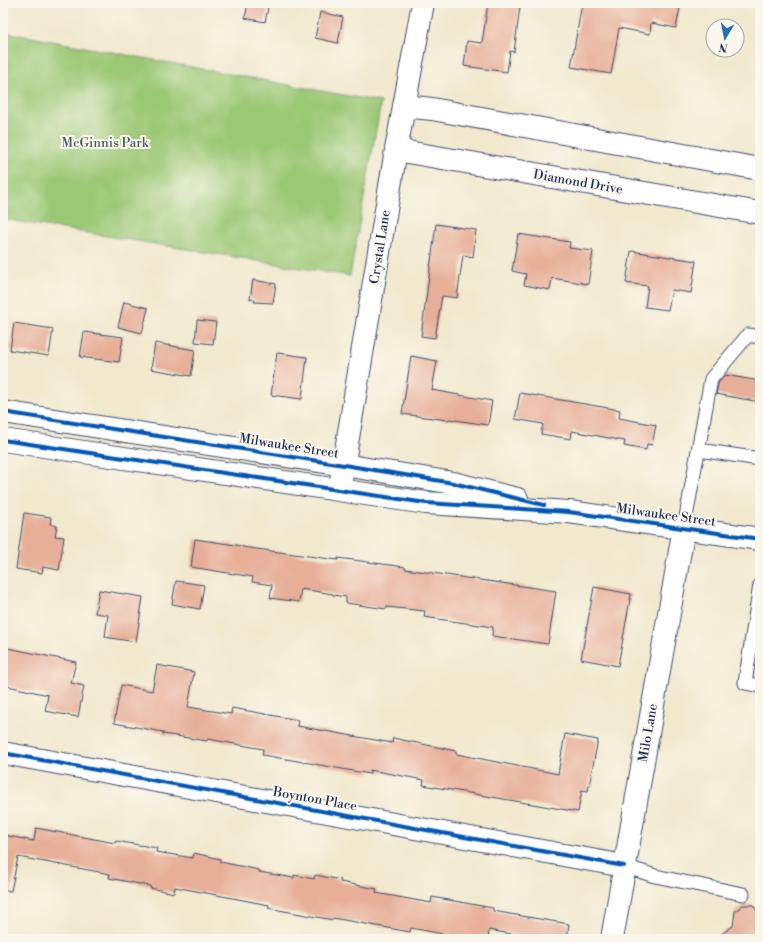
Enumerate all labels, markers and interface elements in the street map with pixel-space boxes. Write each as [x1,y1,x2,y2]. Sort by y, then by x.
north arrow [705,18,745,58]
text: N [718,39,729,55]
park label: McGinnis Park [61,135,150,151]
street label: Diamond Drive [532,166,624,198]
street label: Crystal Lane [366,209,394,285]
street label: Milwaukee Street [238,430,340,462]
street label: Milwaukee Street [615,500,717,530]
street label: Milo Lane [635,702,661,764]
street label: Boynton Place [271,784,359,814]

